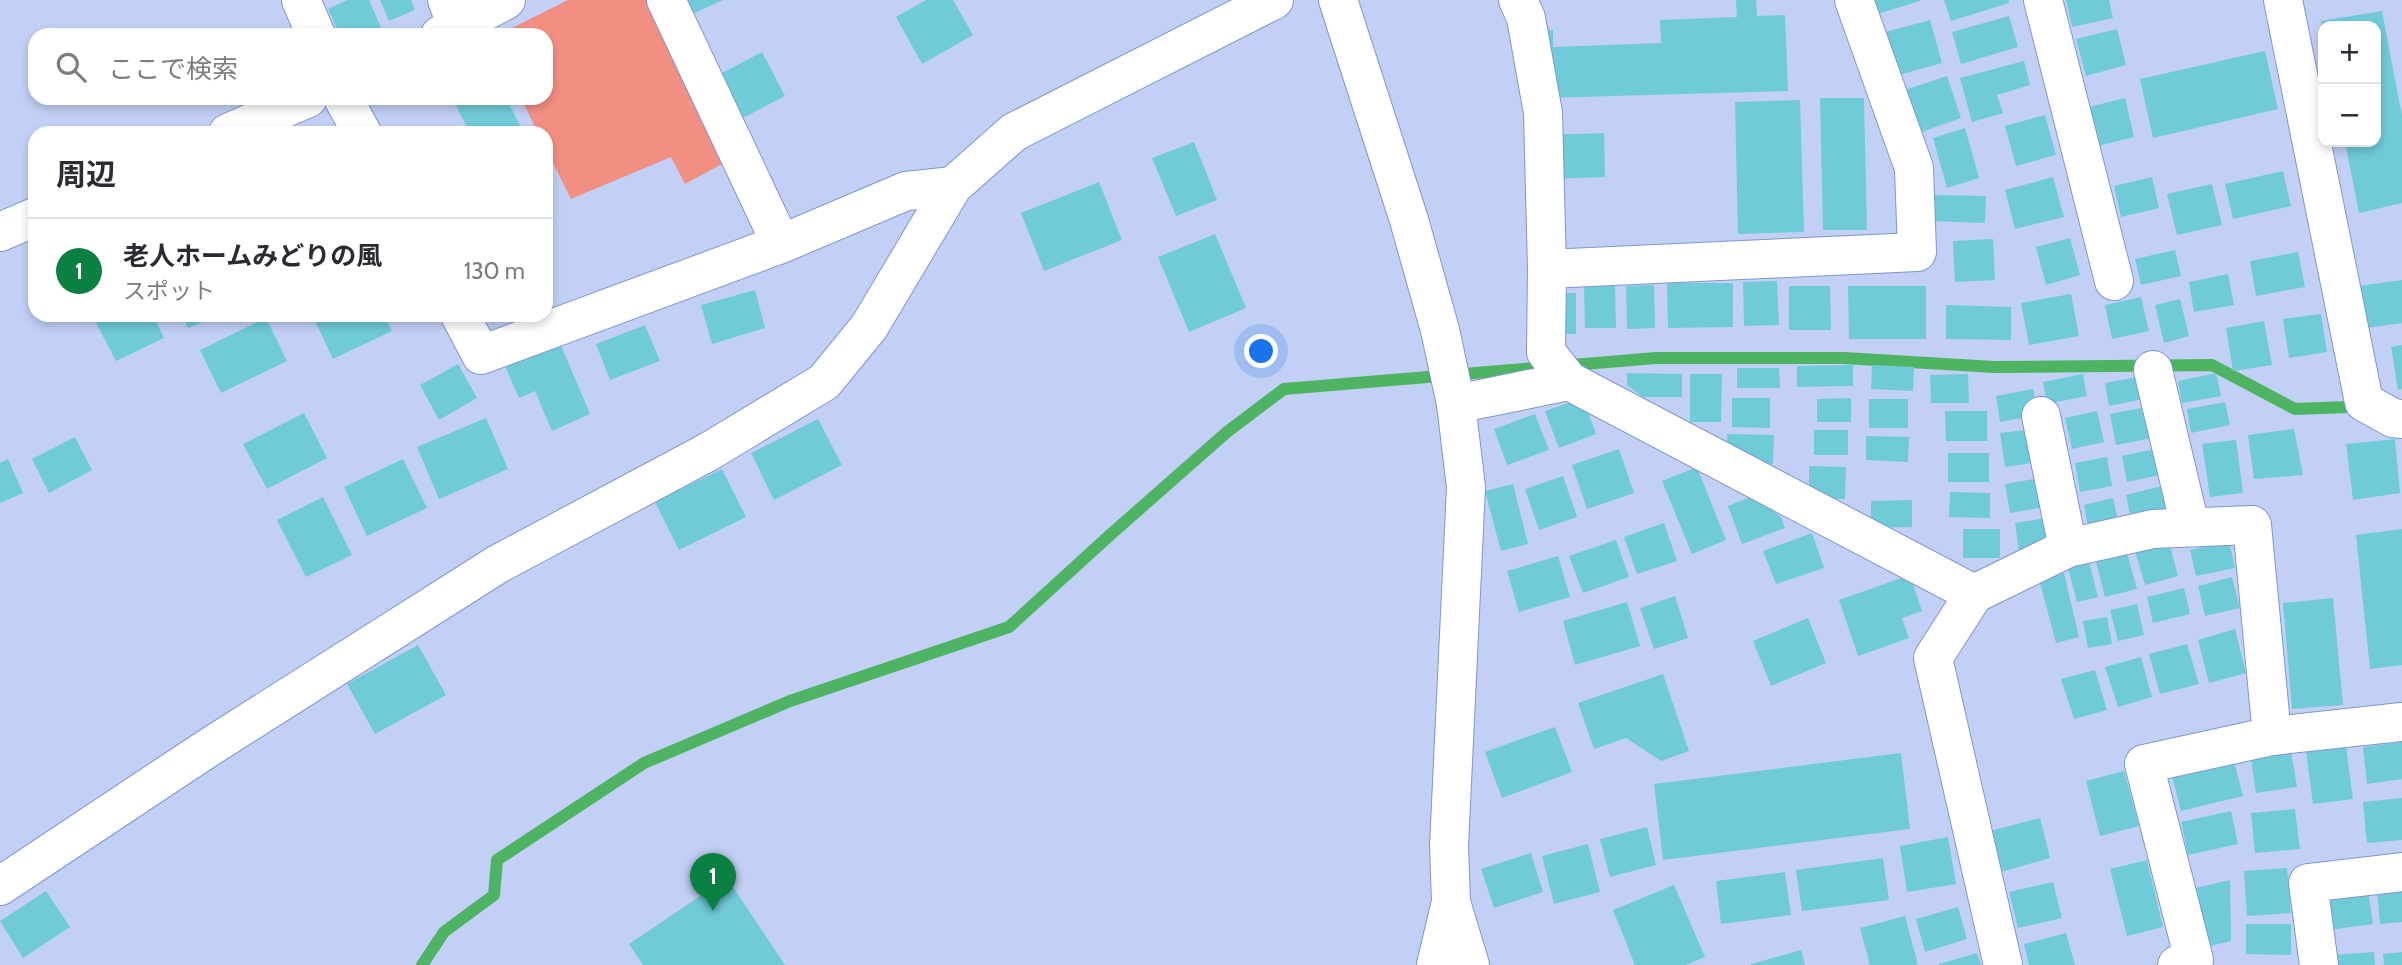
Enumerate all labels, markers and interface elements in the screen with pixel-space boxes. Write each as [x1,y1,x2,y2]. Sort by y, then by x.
map controls [2318,21,2381,147]
button: + [2318,21,2381,84]
search box [28,28,553,105]
icon: search [52,48,90,86]
text: ここで検索 [108,53,238,85]
button: − [2318,84,2381,147]
text: 周辺 [56,156,116,193]
text: 老人ホームみどりの風 [123,240,382,272]
text: 1 [75,257,83,285]
text: 130 m [464,257,525,285]
text: スポット [123,277,215,305]
your location [1244,334,1278,368]
pin: 1 [690,853,736,911]

